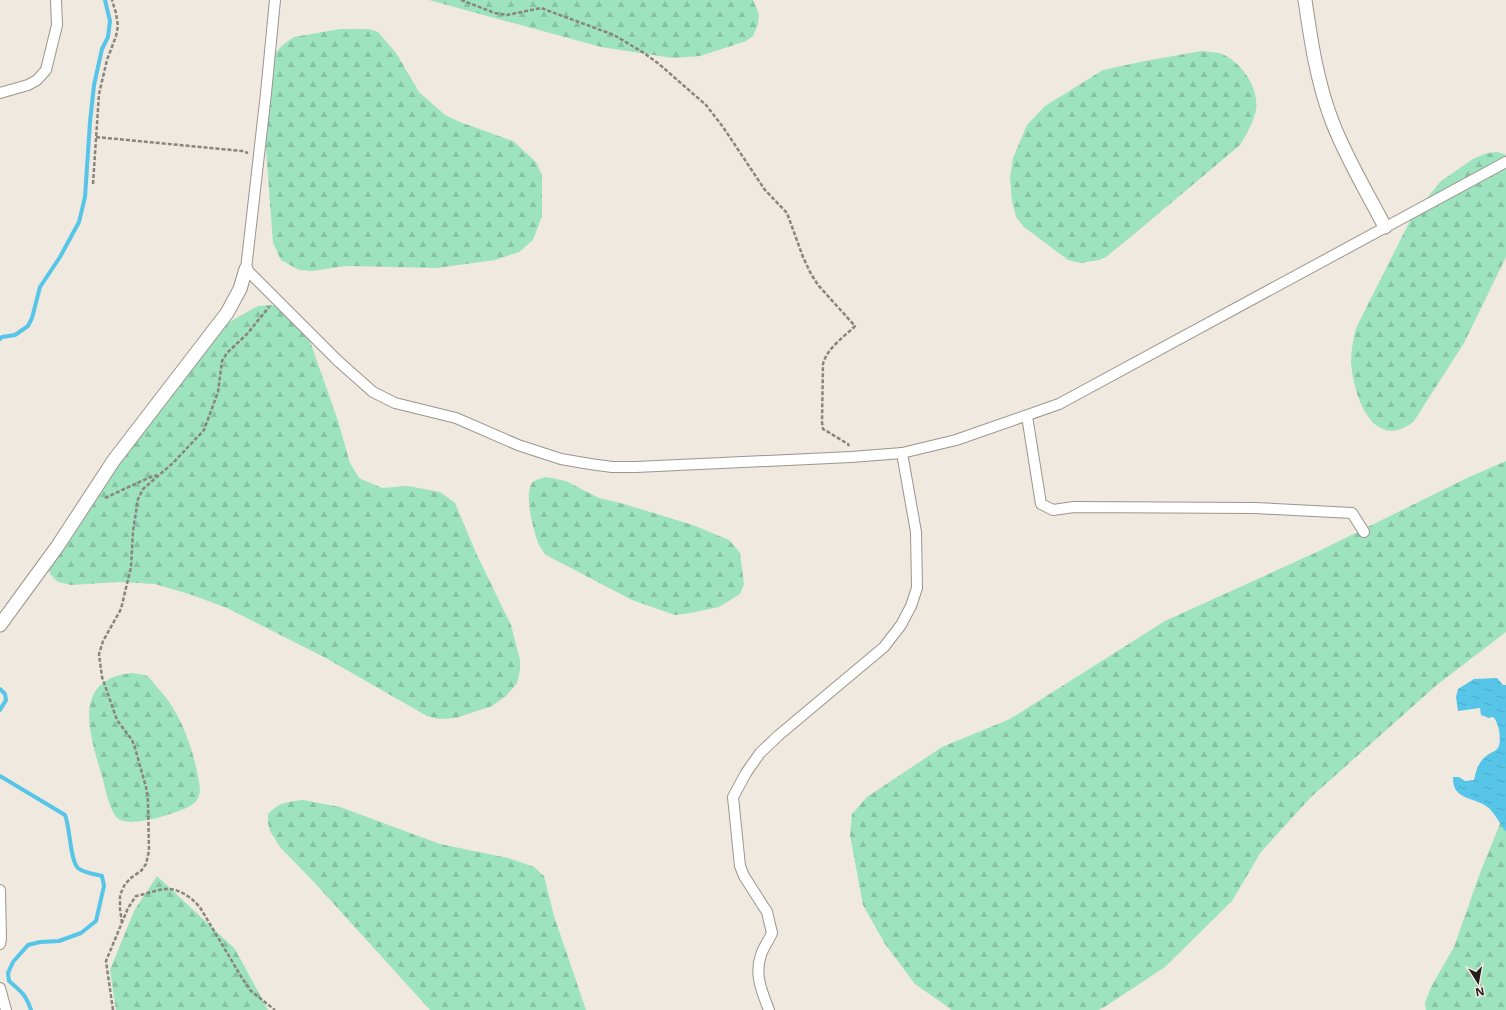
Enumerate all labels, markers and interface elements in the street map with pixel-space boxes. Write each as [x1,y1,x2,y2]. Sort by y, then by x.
north arrow [1458,962,1498,1002]
text: N [1474,984,1486,1001]

